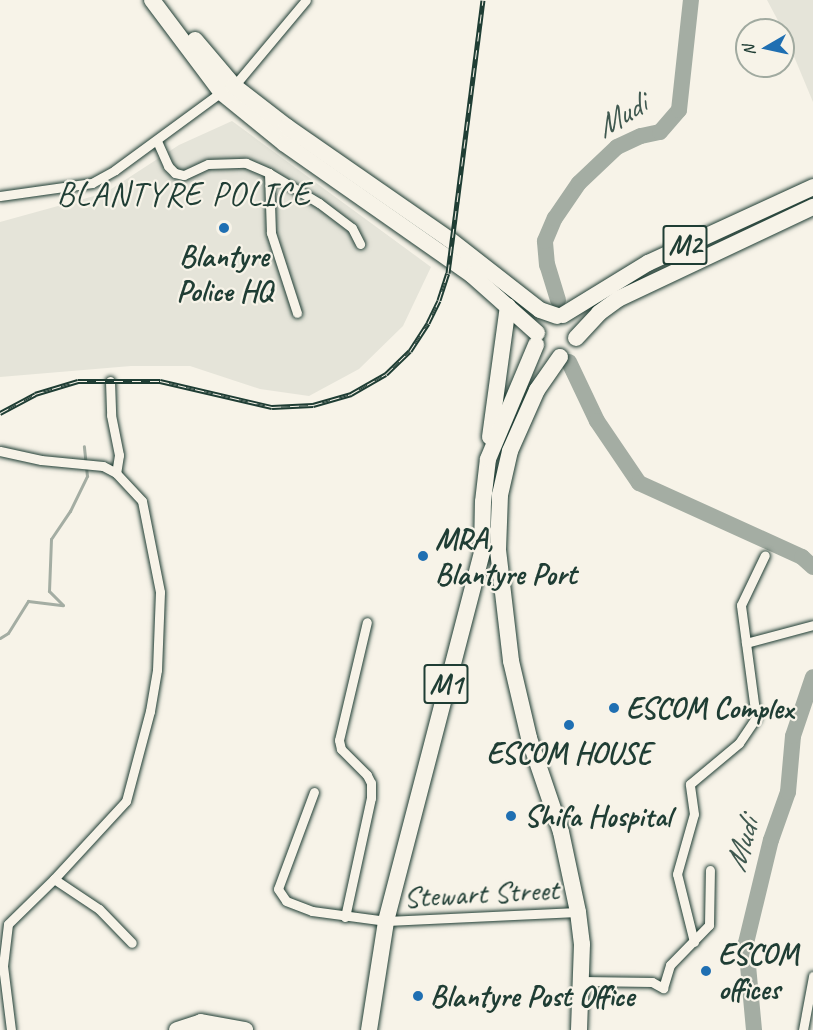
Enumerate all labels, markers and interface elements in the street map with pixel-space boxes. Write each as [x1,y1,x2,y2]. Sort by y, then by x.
north arrow [735,18,795,78]
text: N [739,44,760,57]
water label: Mudi [588,86,654,146]
district label: BLANTYRE POLICE [57,175,311,215]
road number: M2 [661,220,709,270]
marker: Blantyre Police HQ [217,221,231,235]
place label: Blantyre Police HQ [176,238,272,308]
place label: MRA, Blantyre Port [435,521,576,592]
marker: MRA, Blantyre Port [416,549,430,563]
road number: M1 [422,659,470,709]
place label: ESCOM Complex [626,690,793,726]
marker: ESCOM Complex [607,701,621,715]
marker: ESCOM HOUSE [562,718,576,732]
place label: ESCOM HOUSE [487,735,651,771]
place label: Shifa Hospital [524,798,672,834]
marker: Shifa Hospital [502,807,520,825]
water label: Mudi [716,814,768,876]
street label: Stewart Street [402,871,560,915]
place label: ESCOM offices [718,936,799,1006]
marker: ESCOM offices [699,964,713,978]
place label: Blantyre Post Office [430,978,634,1014]
marker: Blantyre Post Office [411,989,425,1003]

